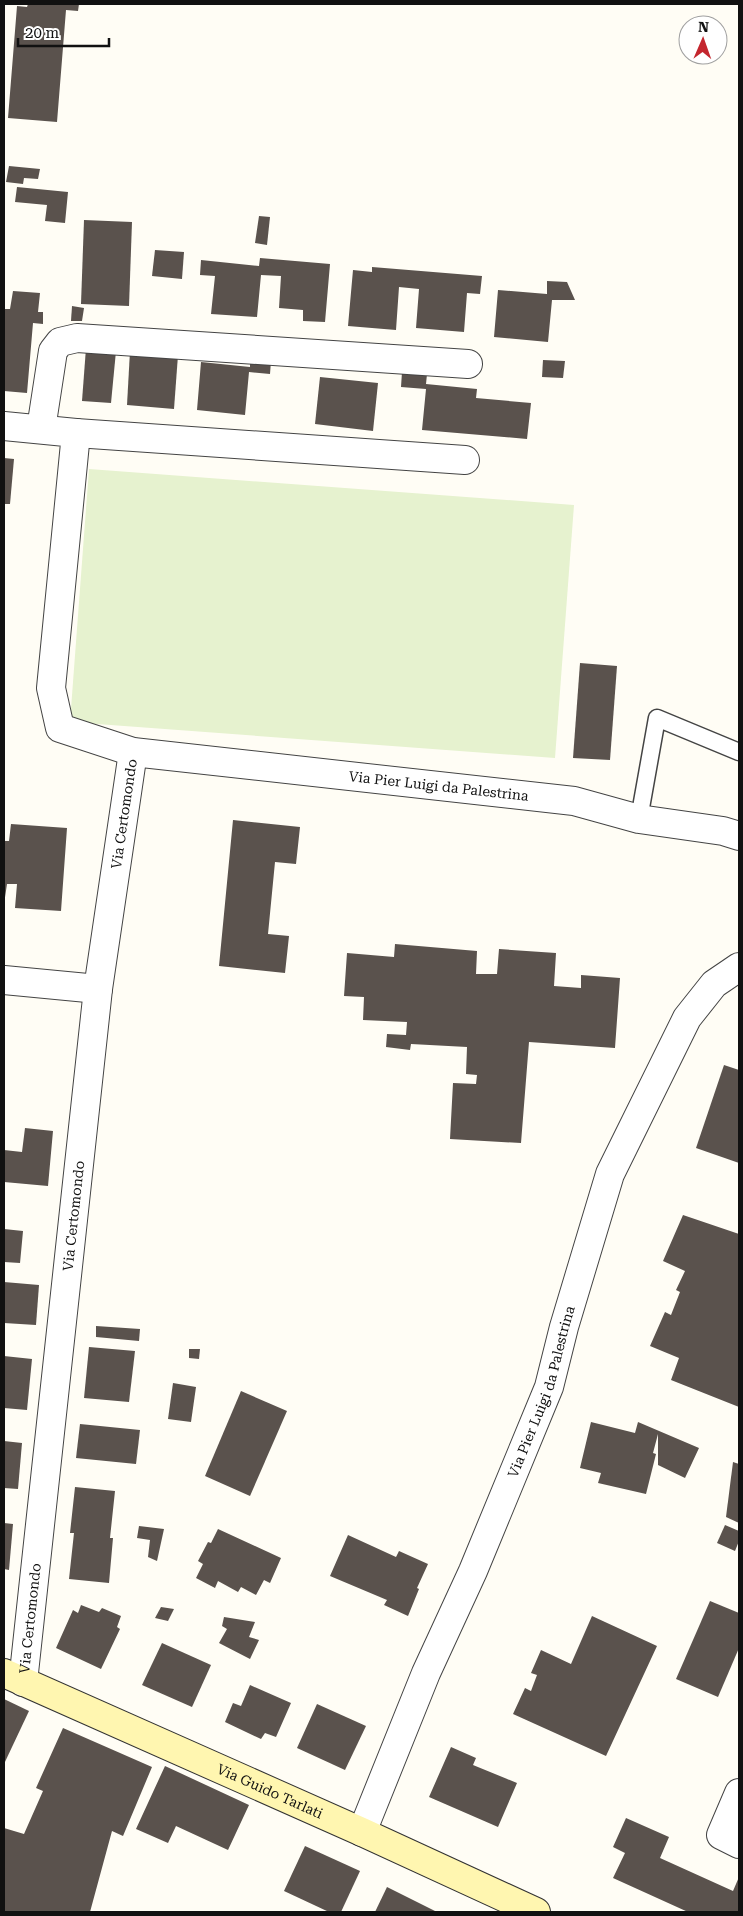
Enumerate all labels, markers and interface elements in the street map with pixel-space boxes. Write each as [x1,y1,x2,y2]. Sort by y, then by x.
scale bar [18,15,109,47]
north arrow [678,15,728,65]
text: N [698,19,709,35]
text: 20 m [25,24,60,42]
street label: Via Certomondo [108,758,140,870]
street label: Via Pier Luigi da Palestrina [348,768,530,804]
street label: Via Certomondo [60,1160,87,1272]
street label: Via Pier Luigi da Palestrina [504,1303,578,1480]
street label: Via Certomondo [16,1562,44,1674]
street label: Via Guido Tarlati [214,1761,326,1822]

